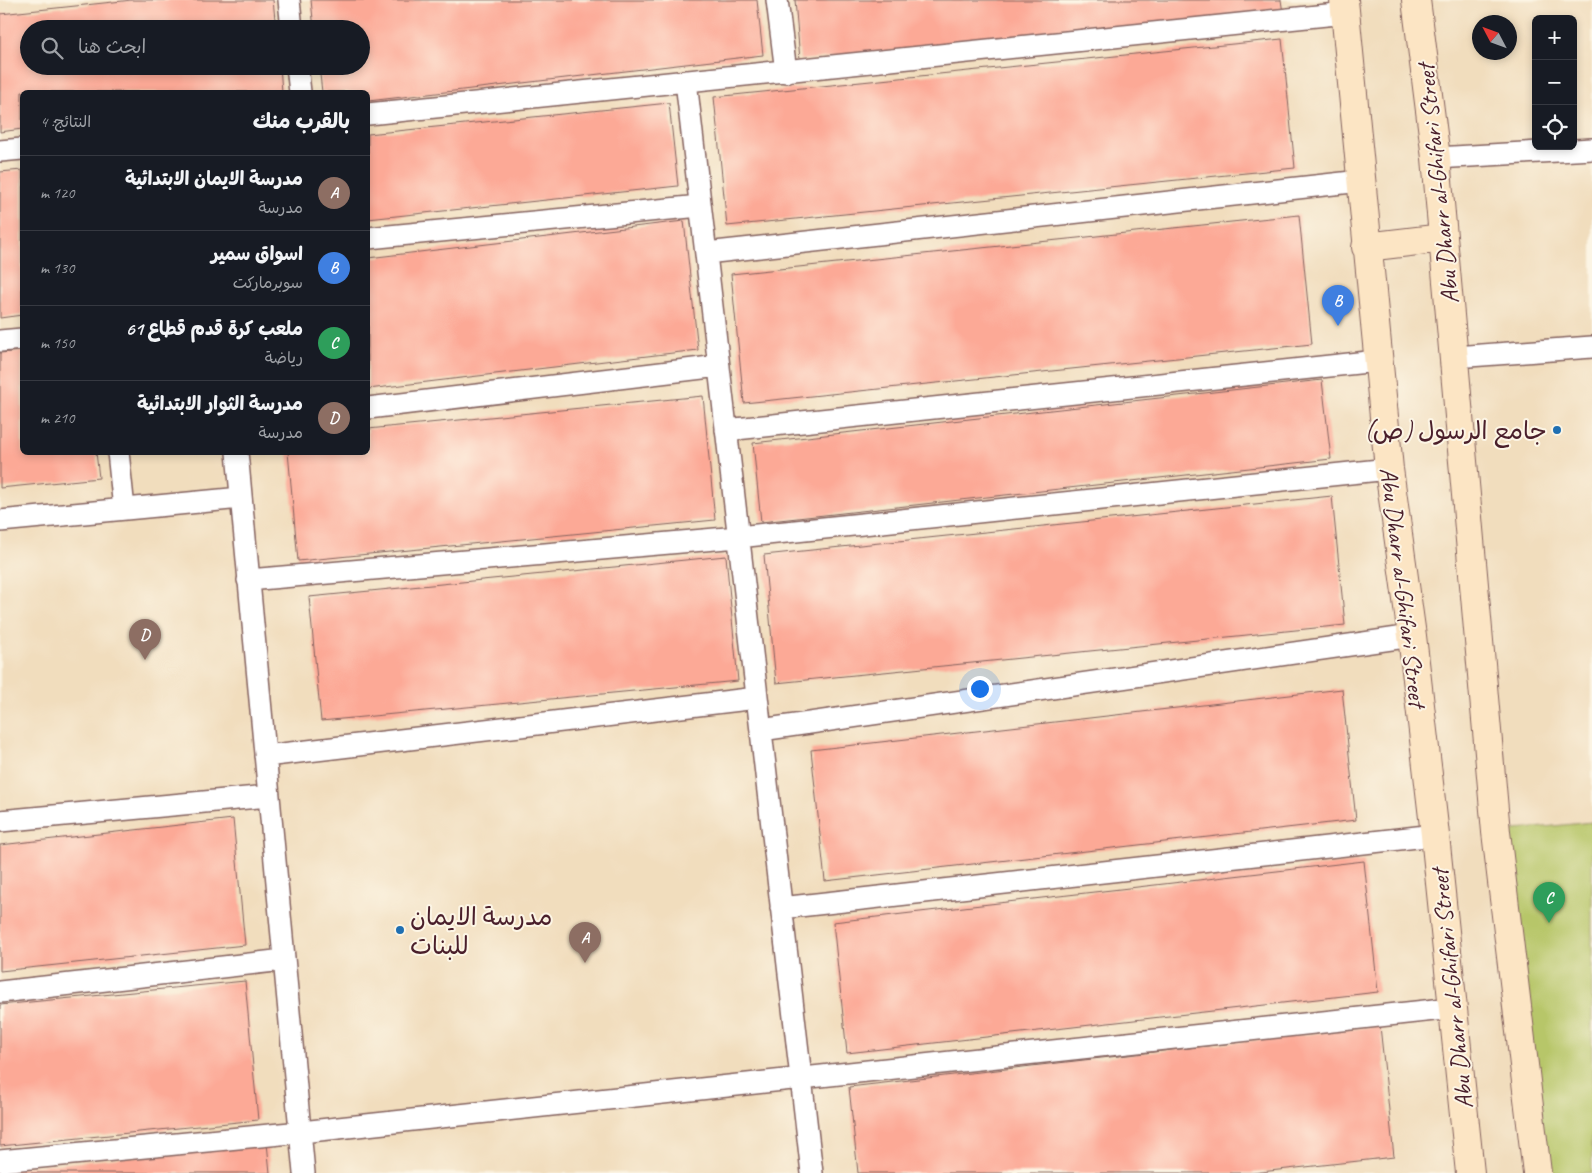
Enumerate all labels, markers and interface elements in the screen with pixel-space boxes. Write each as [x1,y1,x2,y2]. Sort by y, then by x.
north arrow [1472,15,1517,60]
map controls [1532,15,1577,150]
button: + [1532,15,1577,60]
search box [20,20,370,75]
icon: search [38,34,66,62]
text: ابحث هنا [78,35,146,59]
street label: Abu Dharr al-Ghifari Street [1409,59,1467,305]
button: − [1532,60,1577,105]
button: locate [1532,105,1577,150]
text: بالقرب منك [253,108,350,134]
text: النتائج: 4 [40,112,91,132]
text: مدرسة الايمان الابتدائية [125,167,303,191]
text: 120 m [40,183,74,203]
text: A [330,183,338,203]
text: مدرسة [258,198,303,218]
text: اسواق سمير [211,242,303,266]
text: 130 m [40,258,74,278]
text: B [330,258,338,278]
text: سوبرماركت [233,273,303,293]
pin: B [1322,285,1354,326]
text: ملعب كرة قدم قطاع 61 [126,317,303,341]
text: 150 m [40,333,74,353]
text: C [330,333,338,353]
text: رياضة [265,348,303,368]
text: مدرسة الثوار الابتدائية [137,392,303,416]
text: 210 m [40,408,74,428]
text: D [329,408,339,428]
place label: جامع الرسول (ص) [1365,415,1547,448]
text: مدرسة [258,423,303,443]
marker: جامع الرسول (ص) [1551,424,1563,436]
street label: Abu Dharr al-Ghifari Street [1372,465,1434,712]
pin: D [129,619,161,660]
your location [967,676,993,702]
street label: Abu Dharr al-Ghifari Street [1423,864,1481,1110]
pin: C [1533,882,1565,923]
place label: مدرسة الايمان للبنات [410,901,553,962]
pin: A [569,922,601,963]
marker: مدرسة الايمان للبنات [394,924,406,936]

